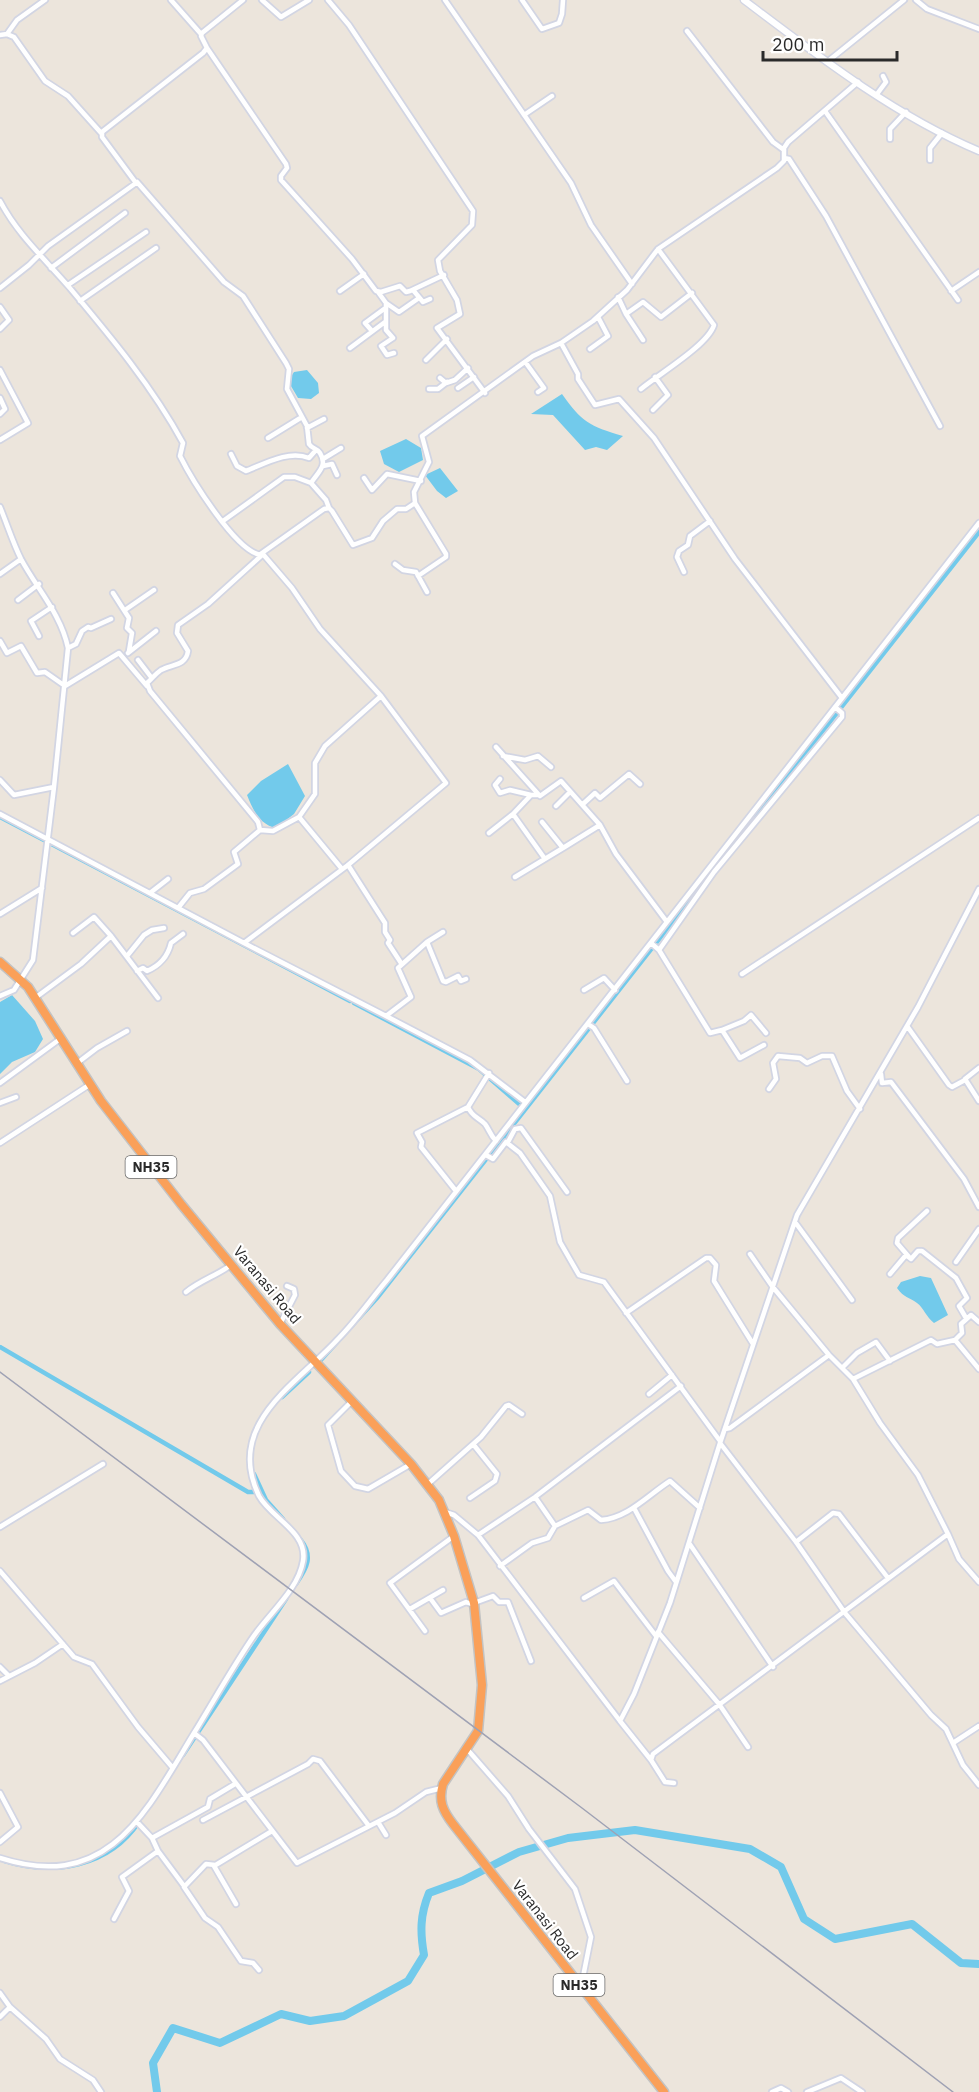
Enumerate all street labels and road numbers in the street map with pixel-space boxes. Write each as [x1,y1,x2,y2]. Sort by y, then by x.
road number: NH35 [126,1156,176,1178]
street label: Varanasi Road [229,1242,305,1327]
street label: Varanasi Road [508,1876,582,1963]
road number: NH35 [554,1974,604,1996]

